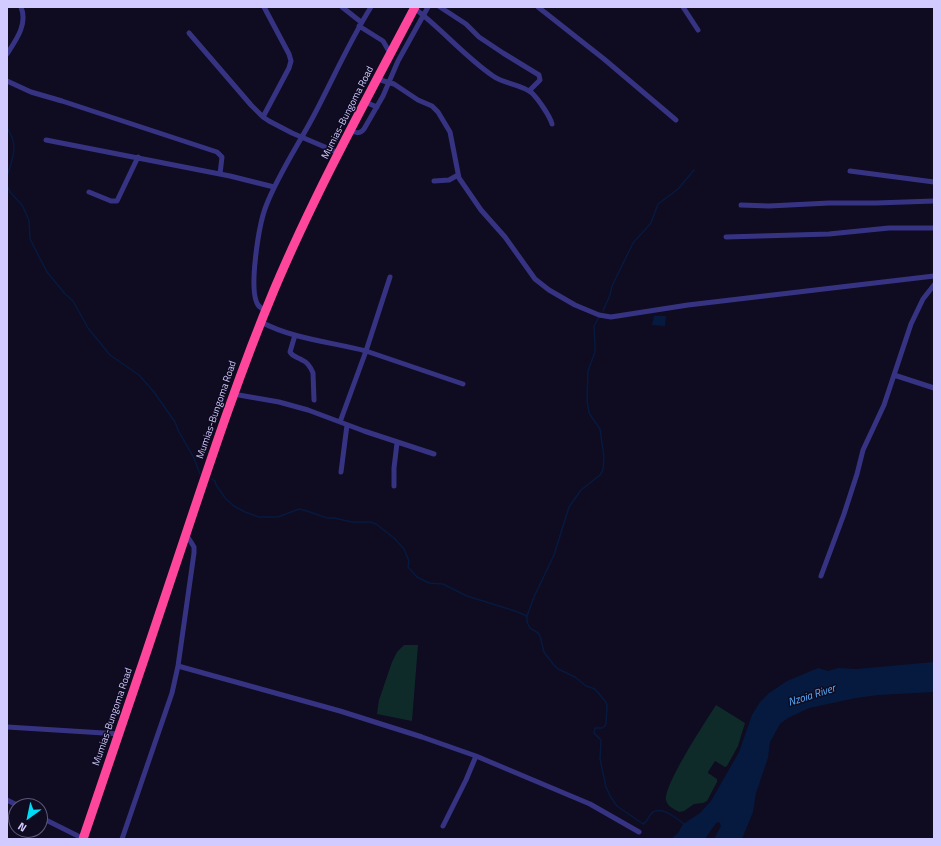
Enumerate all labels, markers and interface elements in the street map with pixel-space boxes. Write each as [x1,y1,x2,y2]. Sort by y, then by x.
street label: Mumias-Bungoma Road [319,65,377,161]
street label: Mumias-Bungoma Road [195,360,239,460]
street label: Mumias-Bungoma Road [91,667,135,767]
water label: Nzoia River [787,682,837,710]
north arrow [8,798,48,838]
text: N [14,818,30,836]

